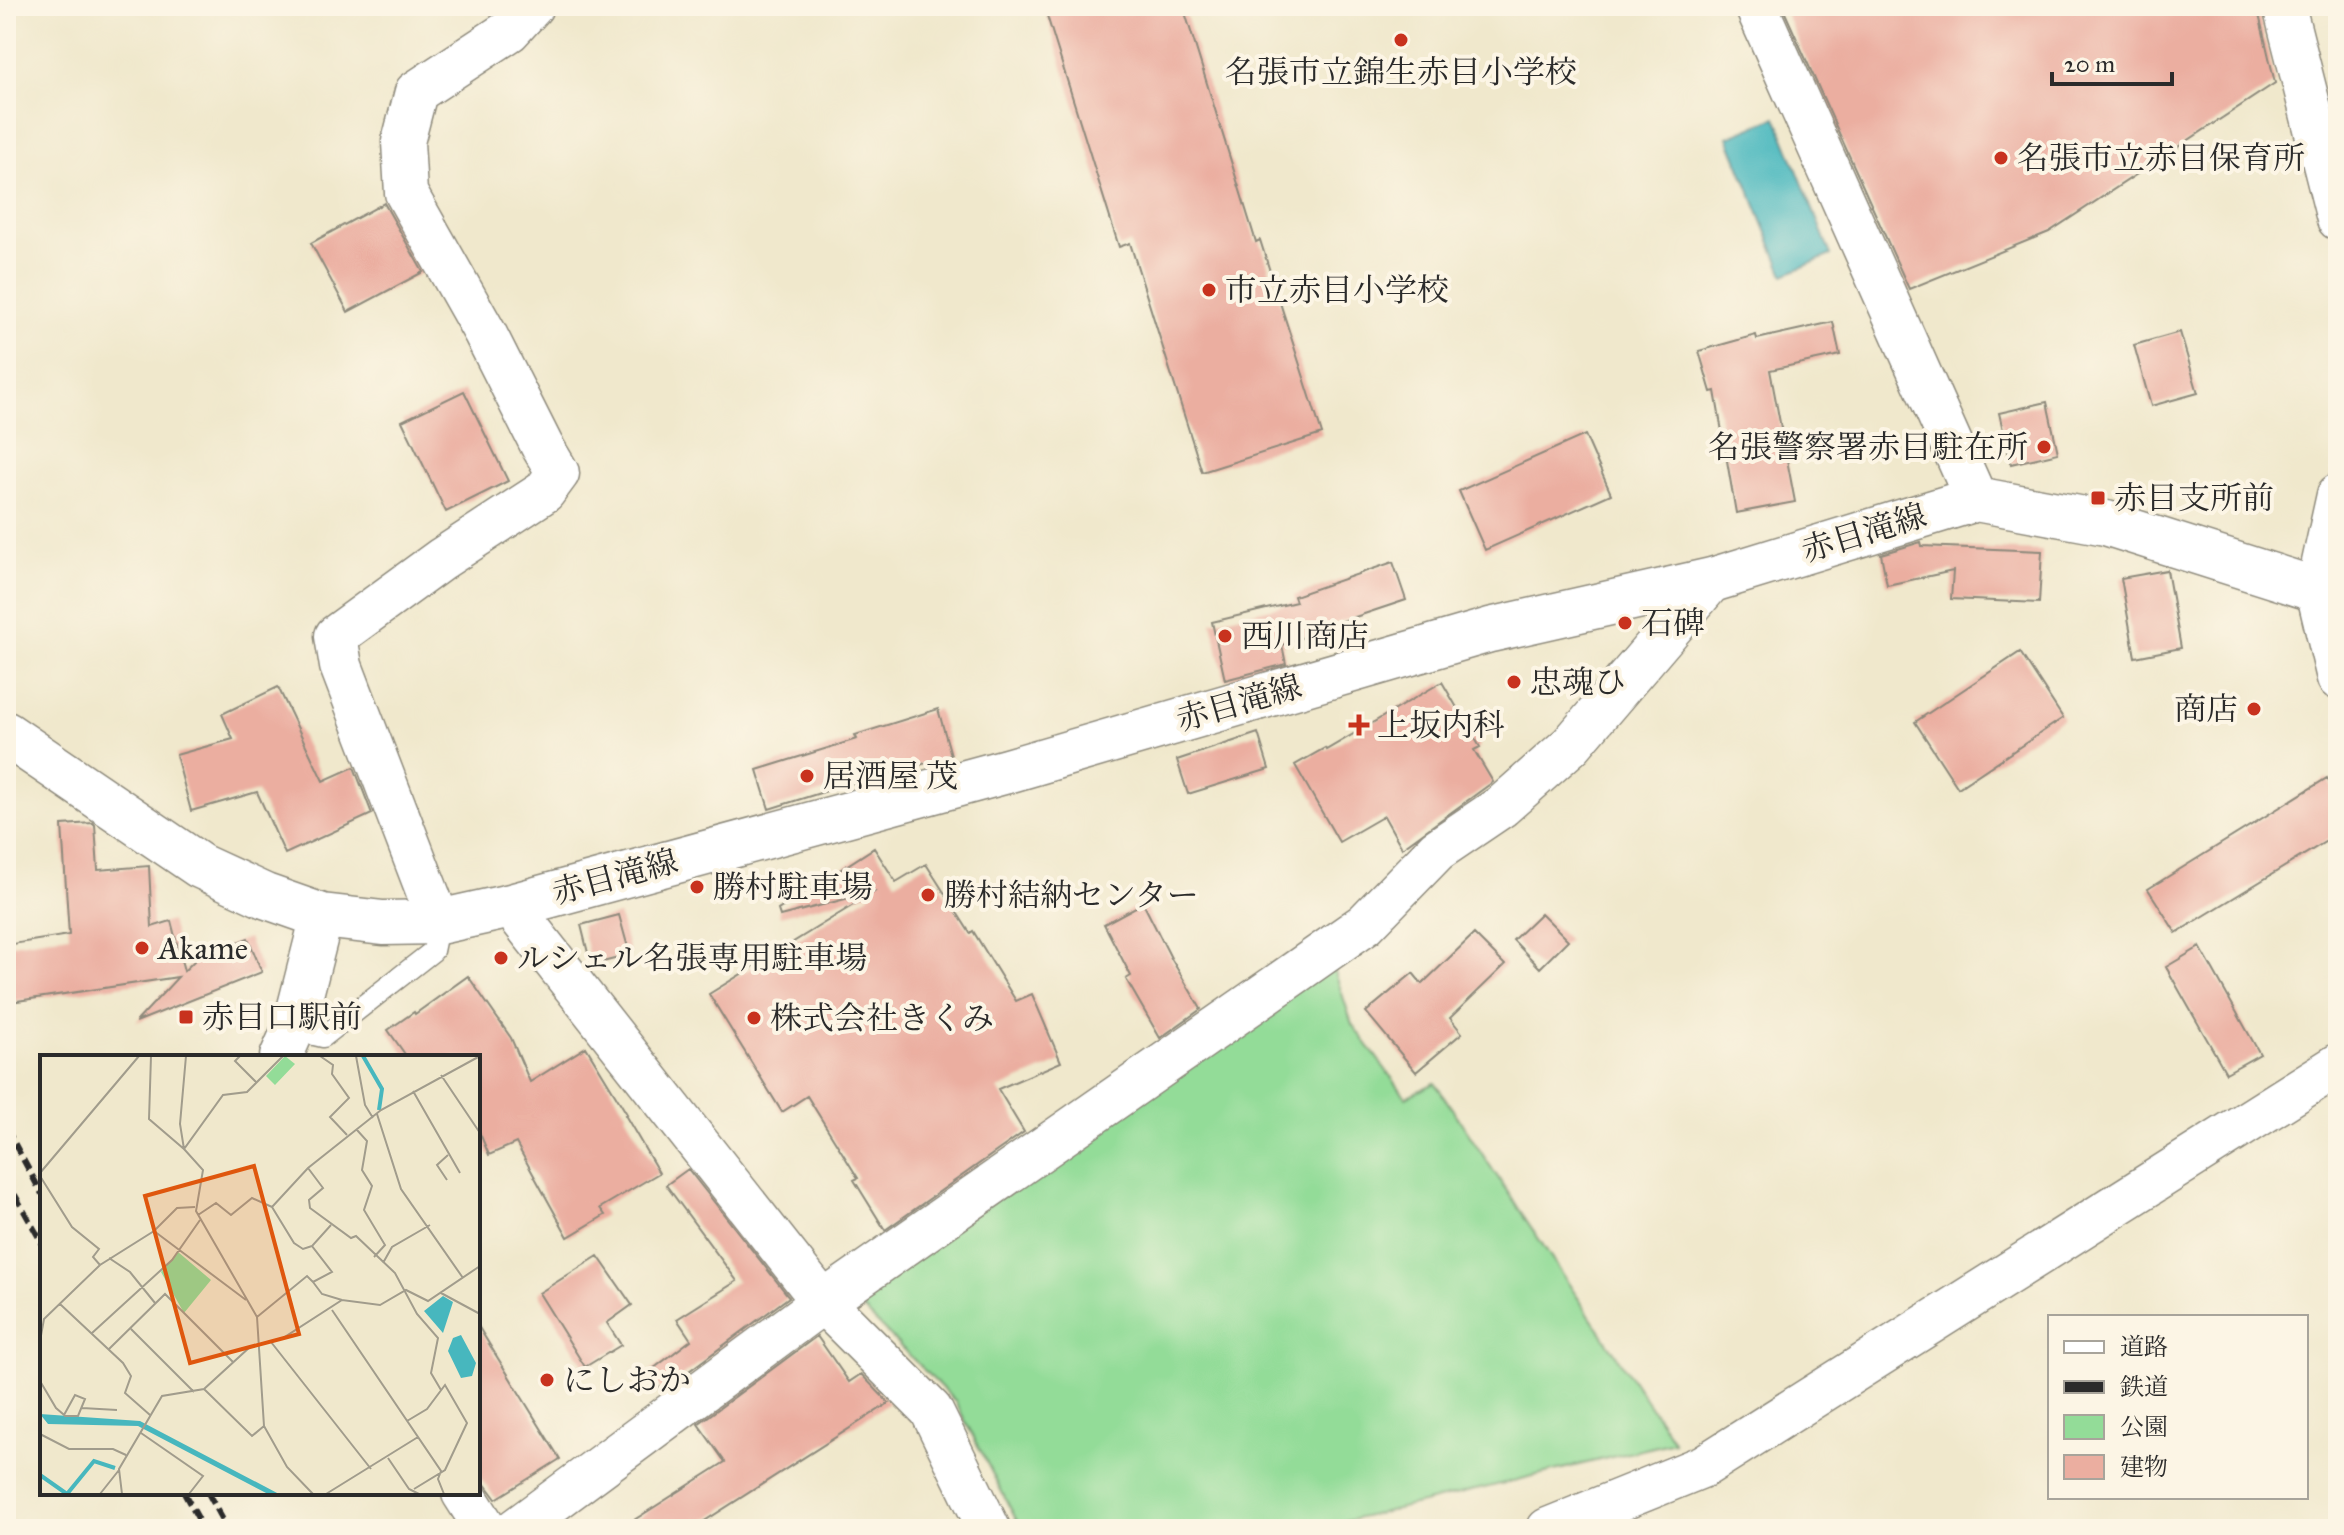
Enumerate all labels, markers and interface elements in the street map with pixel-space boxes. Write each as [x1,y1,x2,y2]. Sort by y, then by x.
marker: 名張市立錦生赤目小学校 [1392,31,1410,49]
scale bar [2052,36,2172,86]
text: 20 m [2064,49,2115,79]
place label: 名張市立錦生赤目小学校 [1225,53,1577,92]
place label: 名張市立赤目保育所 [2017,139,2305,178]
marker: 名張市立赤目保育所 [1992,149,2010,167]
place label: 市立赤目小学校 [1225,271,1449,310]
marker: 市立赤目小学校 [1200,281,1218,299]
place label: 名張警察署赤目駐在所 [1708,428,2028,467]
marker: 名張警察署赤目駐在所 [2035,438,2053,456]
place label: 赤目支所前 [2114,479,2274,518]
marker: 赤目支所前 [2089,489,2107,507]
street label: 赤目滝線 [1797,496,1931,570]
place label: 石碑 [1641,604,1705,643]
marker: 石碑 [1616,614,1634,632]
place label: 西川商店 [1241,617,1369,656]
marker: 西川商店 [1216,627,1234,645]
place label: 忠魂ひ [1530,663,1626,702]
street label: 赤目滝線 [1172,667,1306,739]
marker: 忠魂ひ [1505,673,1523,691]
place label: 商店 [2174,690,2238,729]
marker: 商店 [2245,700,2263,718]
place label: 上坂内科 [1377,706,1505,745]
marker: 上坂内科 [1348,714,1370,736]
place label: 居酒屋 茂 [823,757,958,796]
marker: 居酒屋 茂 [798,767,816,785]
street label: 赤目滝線 [548,842,682,912]
place label: 勝村駐車場 [713,868,873,907]
place label: 勝村結納センター [944,876,1199,915]
marker: 勝村駐車場 [688,878,706,896]
marker: 勝村結納センター [919,886,937,904]
place label: Akame [156,929,248,968]
marker: Akame [133,939,151,957]
place label: ルシェル名張専用駐車場 [517,939,868,978]
marker: ルシェル名張専用駐車場 [492,949,510,967]
place label: 赤目口駅前 [202,998,362,1037]
place label: 株式会社きくみ [770,999,994,1038]
marker: 赤目口駅前 [177,1008,195,1026]
marker: 株式会社きくみ [745,1009,763,1027]
inset map [40,1055,480,1495]
legend [2048,1315,2308,1499]
text: 道路 [2120,1332,2168,1362]
place label: にしおか [563,1361,691,1400]
marker: にしおか [538,1371,556,1389]
text: 鉄道 [2120,1372,2168,1402]
text: 公園 [2120,1412,2168,1442]
text: 建物 [2120,1452,2168,1482]

